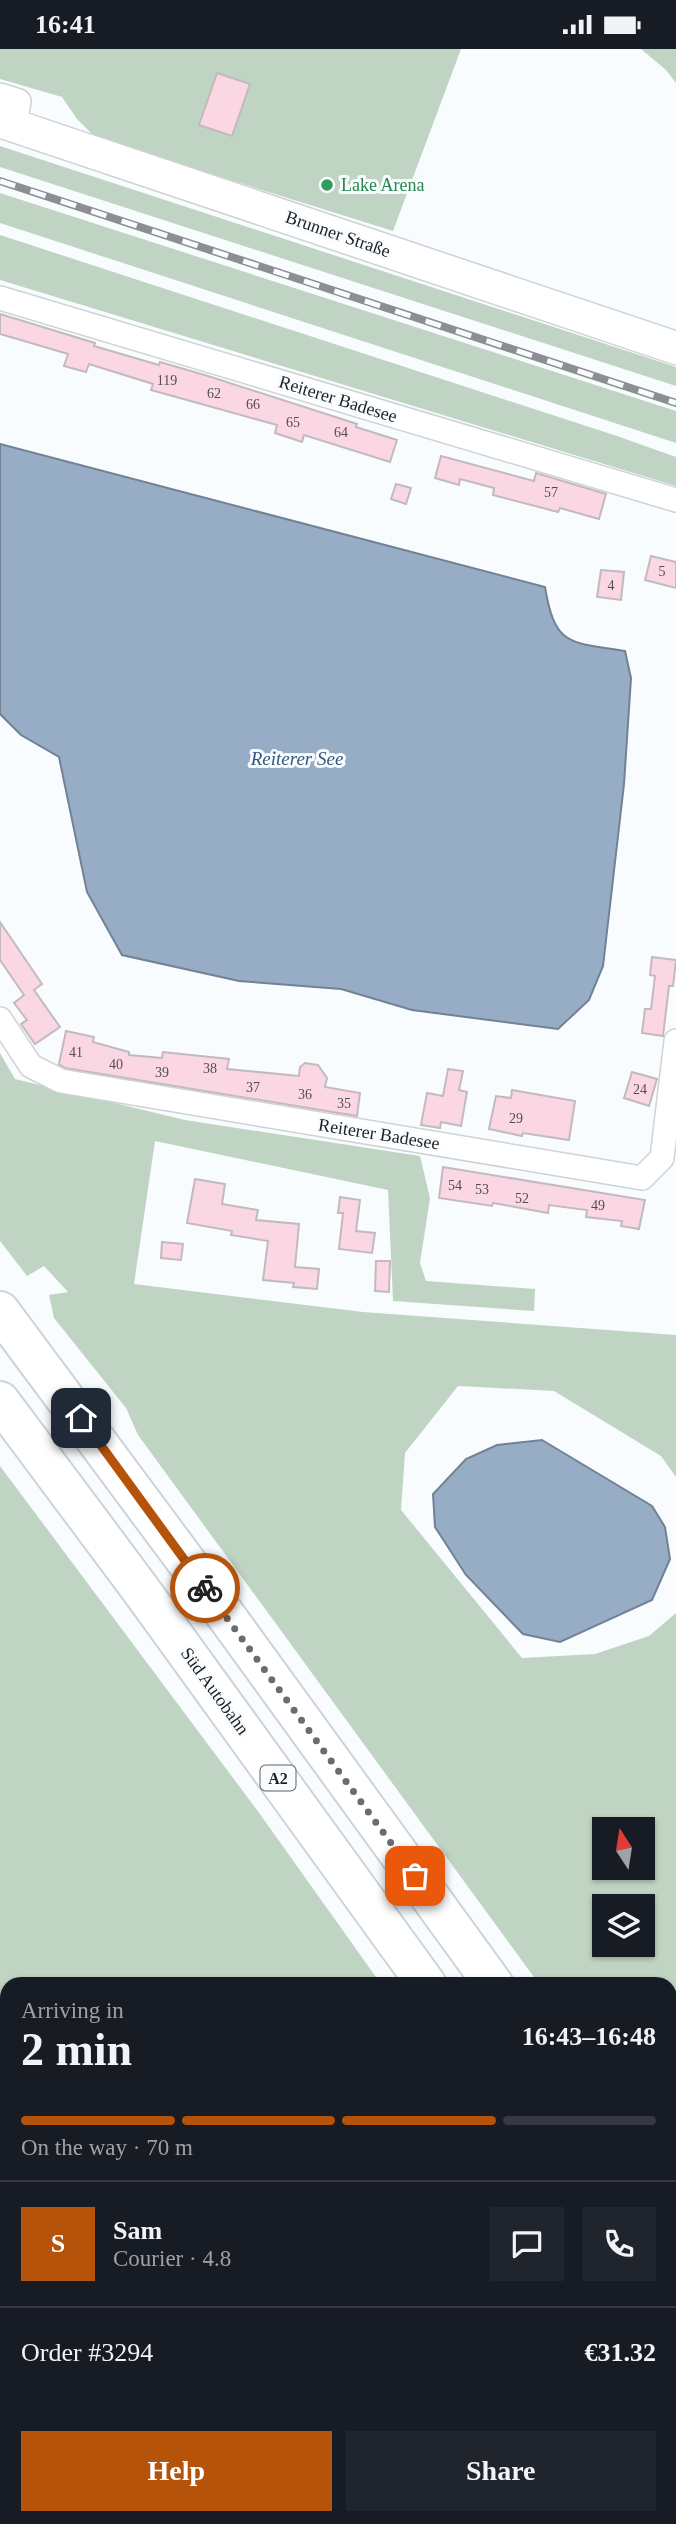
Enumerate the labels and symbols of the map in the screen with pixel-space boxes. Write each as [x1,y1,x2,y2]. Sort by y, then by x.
place label: Lake Arena [341,175,424,195]
marker: Lake Arena [319,177,335,193]
street label: Brunner Straße [283,207,393,261]
street label: Reiterer Badesee [277,372,399,426]
house number: 119 [157,373,177,388]
house number: 62 [207,386,221,401]
house number: 66 [246,397,260,412]
house number: 65 [286,415,300,430]
house number: 64 [334,425,348,440]
house number: 57 [544,485,558,500]
house number: 5 [659,564,666,579]
house number: 4 [608,578,615,593]
water label: Reiterer See [250,748,343,769]
house number: 41 [69,1045,83,1060]
house number: 40 [109,1057,123,1072]
house number: 38 [203,1061,217,1076]
house number: 39 [155,1065,169,1080]
house number: 37 [246,1080,260,1095]
house number: 24 [633,1082,647,1097]
house number: 36 [298,1087,312,1102]
house number: 35 [337,1096,351,1111]
house number: 29 [509,1111,523,1126]
street label: Reiterer Badesee [317,1115,441,1153]
house number: 54 [448,1178,462,1193]
house number: 53 [475,1182,489,1197]
house number: 52 [515,1191,529,1206]
house number: 49 [591,1198,605,1213]
pin [51,1388,111,1448]
courier [170,1553,240,1623]
street label: Süd Autobahn [177,1644,253,1738]
road number: A2 [260,1765,296,1791]
north arrow [592,1817,654,1879]
pin [385,1846,445,1906]

